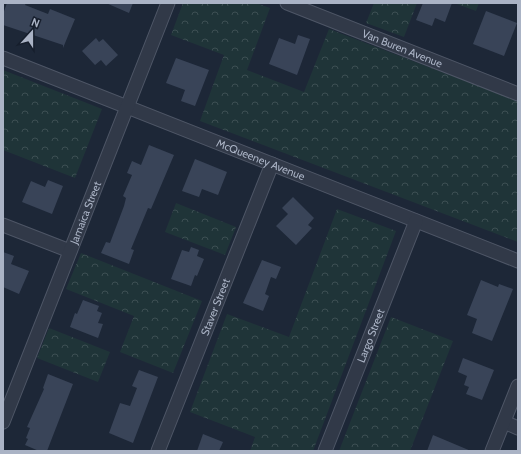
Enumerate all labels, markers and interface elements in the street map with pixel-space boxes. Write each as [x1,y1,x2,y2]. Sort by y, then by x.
north arrow [12,12,52,52]
text: N [29,15,42,31]
street label: Van Buren Avenue [360,26,445,71]
street label: McQueeney Avenue [214,136,307,183]
street label: Jamaica Street [66,179,104,247]
street label: Staver Street [198,276,233,338]
street label: Largo Street [354,307,388,365]

